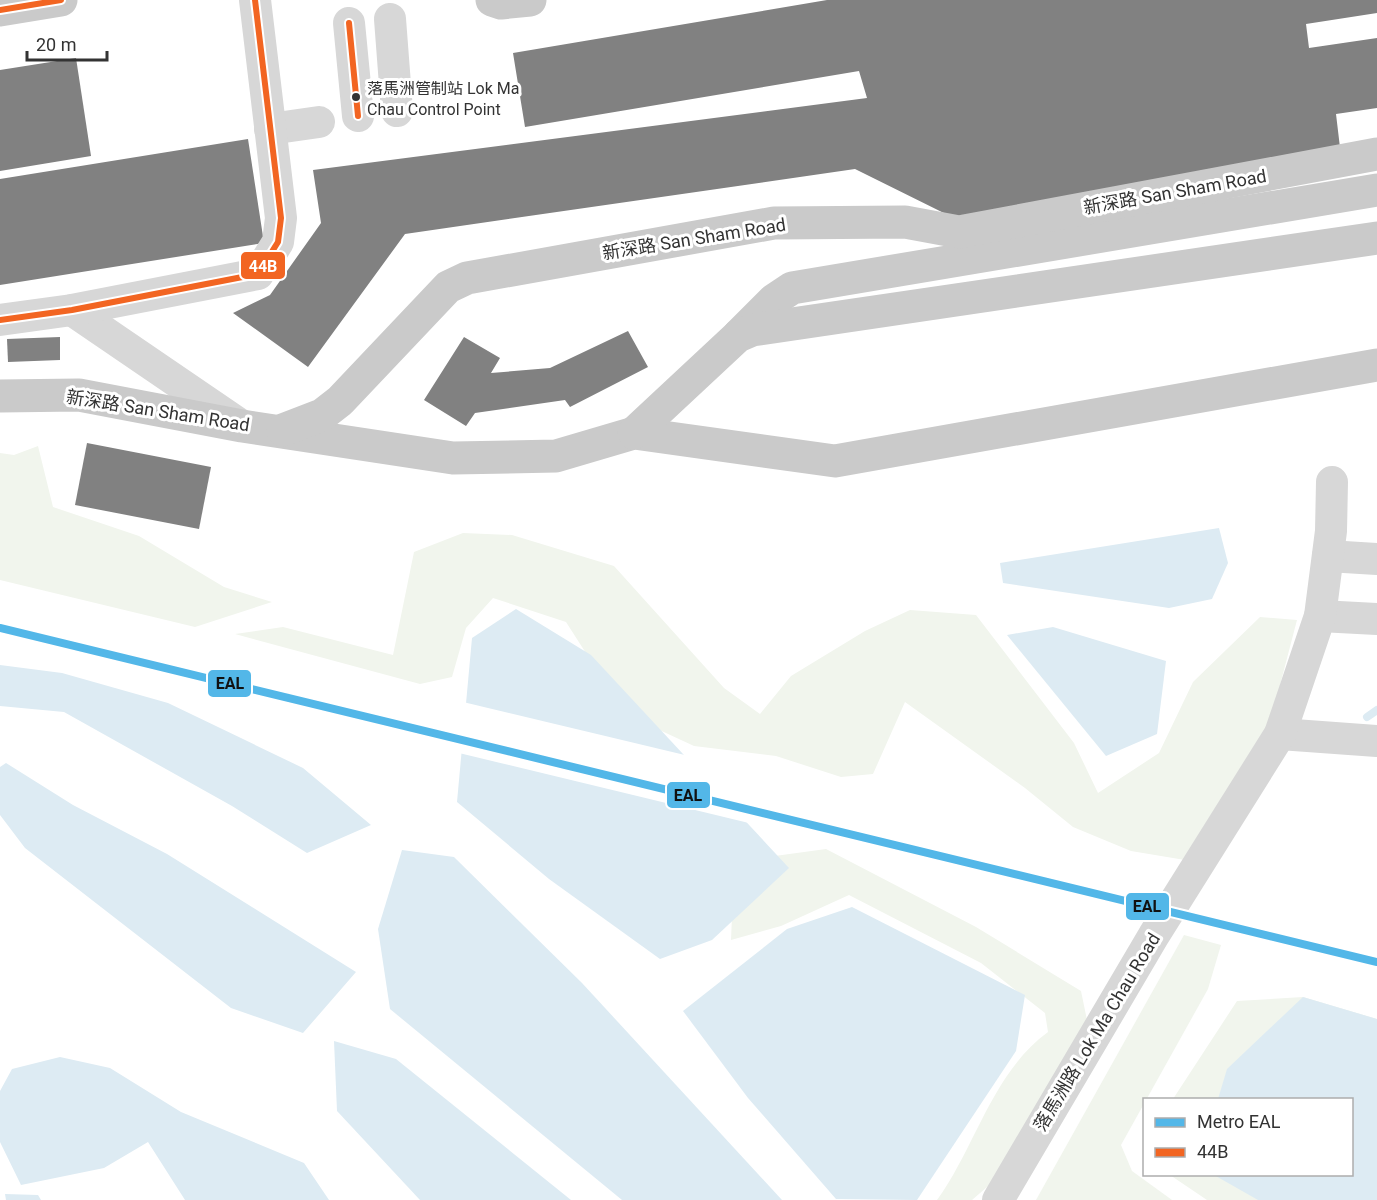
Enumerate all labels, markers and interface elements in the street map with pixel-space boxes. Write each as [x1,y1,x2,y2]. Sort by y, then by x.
scale bar [27,24,106,62]
text: 20 m [36,34,76,55]
place label: 落馬洲管制站 Lok Ma Chau Control Point [367,79,519,119]
marker: 落馬洲管制站 Lok Ma Chau Control Point [350,91,362,103]
street label: 新深路 San Sham Road [1082,165,1268,218]
street label: 新深路 San Sham Road [601,214,787,263]
line badge: 44B [240,251,286,280]
text: 44B [249,257,277,276]
street label: 新深路 San Sham Road [65,386,251,435]
line badge: EAL [207,669,252,698]
text: EAL [216,674,245,693]
line badge: EAL [666,781,711,809]
text: EAL [674,786,703,805]
line badge: EAL [1125,892,1170,921]
text: EAL [1133,897,1162,916]
street label: 落馬洲路 Lok Ma Chau Road [1029,929,1164,1134]
legend [1143,1098,1353,1176]
text: Metro EAL [1197,1111,1281,1132]
text: 44B [1197,1141,1228,1162]

